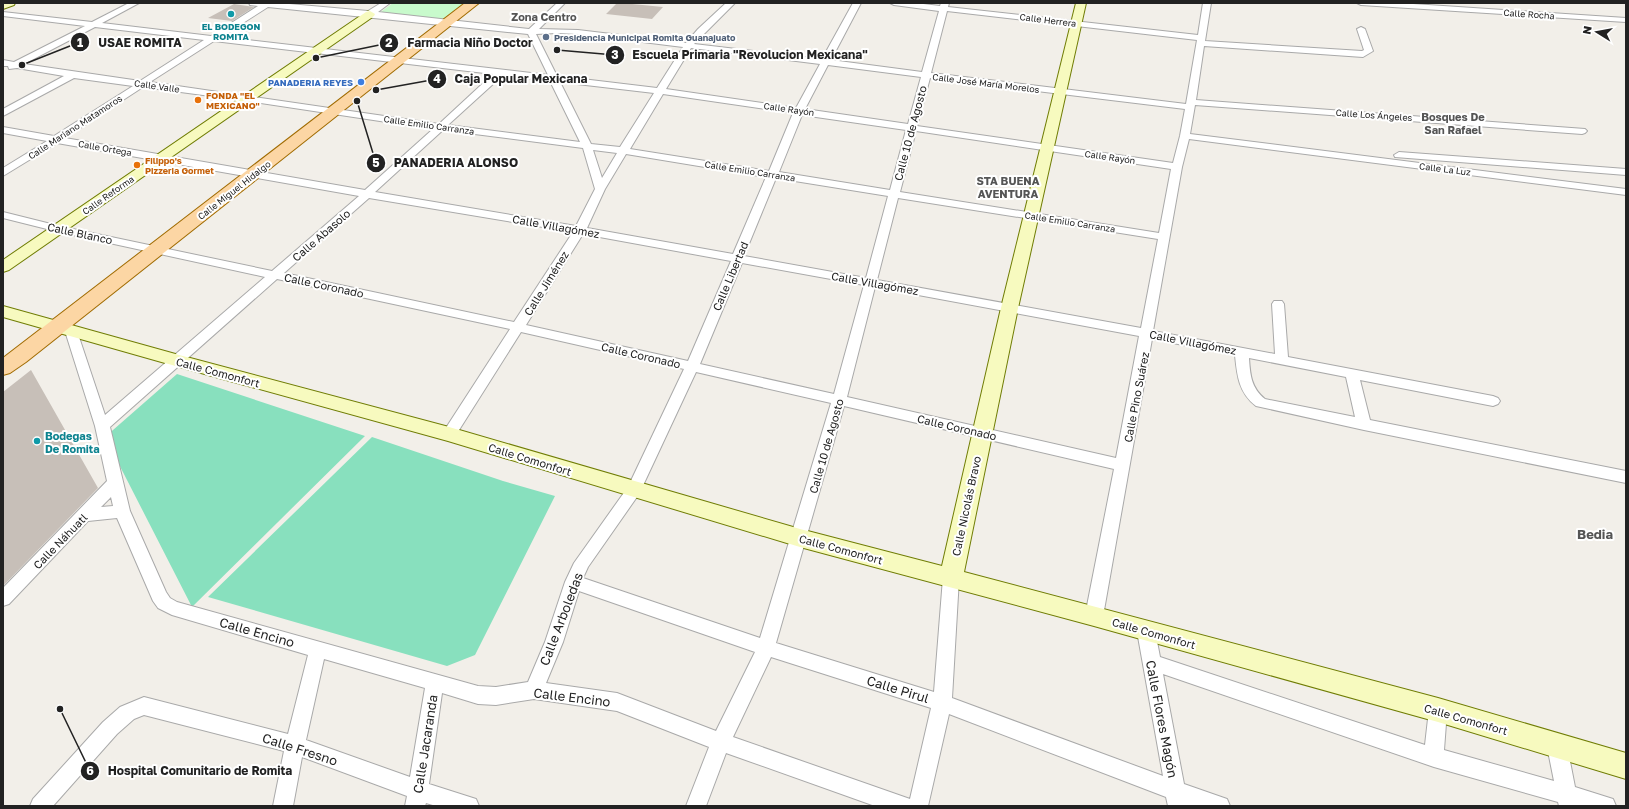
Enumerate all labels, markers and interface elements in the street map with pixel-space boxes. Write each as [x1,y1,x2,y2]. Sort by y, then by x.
street label: Calle Rocha [1503,7,1555,21]
marker: EL BODEGON ROMITA [226,9,236,19]
district label: Zona Centro [511,10,577,23]
street label: Calle Herrera [1019,11,1077,29]
north arrow [1577,12,1617,52]
place label: EL BODEGON ROMITA [202,21,260,42]
text: N [1580,25,1594,35]
callout: USAE ROMITA [70,30,190,54]
callout: Farmacia Niño Doctor [379,31,541,55]
marker: Presidencia Municipal Romita Guanajuato [541,32,551,42]
place label: Presidencia Municipal Romita Guanajuato [554,32,736,43]
text: 1 [77,35,83,50]
text: USAE ROMITA [98,35,182,50]
text: 2 [385,35,393,50]
text: Farmacia Niño Doctor [407,35,533,50]
callout: Escuela Primaria "Revolucion Mexicana" [605,43,876,67]
text: 3 [611,47,619,62]
text: Escuela Primaria "Revolucion Mexicana" [632,47,868,62]
callout: Caja Popular Mexicana [427,67,596,91]
text: 4 [433,71,441,86]
text: Caja Popular Mexicana [455,71,587,86]
street label: Calle José María Morelos [932,71,1040,95]
street label: Calle Valle [134,77,180,95]
place label: PANADERIA REYES [268,77,353,88]
marker: PANADERIA REYES [356,77,366,87]
street label: Calle 10 de Agosto [891,84,929,182]
place label: FONDA "EL MEXICANO" [206,90,260,111]
street label: Calle Mariano Matamoros [26,92,124,161]
marker: FONDA "EL MEXICANO" [193,95,203,105]
street label: Calle Rayón [763,100,815,118]
street label: Calle Los Ángeles [1335,107,1413,123]
district label: Bosques De San Rafael [1421,110,1485,136]
street label: Calle Emilio Carranza [383,113,475,137]
street label: Calle Ortega [77,138,133,158]
street label: Calle Rayón [1084,148,1136,166]
callout: PANADERIA ALONSO [366,151,526,175]
place label: Filippo's Pizzeria Gormet [145,155,214,176]
text: 5 [372,155,380,170]
text: PANADERIA ALONSO [394,155,518,170]
street label: Calle Miguel Hidalgo [195,158,273,222]
street label: Calle Emilio Carranza [704,158,796,184]
marker: Filippo's Pizzeria Gormet [132,160,142,170]
street label: Calle La Luz [1419,160,1472,178]
street label: Calle Reforma [80,173,136,217]
district label: STA BUENA AVENTURA [977,174,1040,200]
street label: Calle Abasolo [289,206,353,264]
street label: Calle Emilio Carranza [1024,209,1116,235]
street label: Calle Villagómez [511,212,601,240]
street label: Calle Blanco [46,220,114,246]
street label: Calle Libertad [710,239,750,313]
street label: Calle Jiménez [521,248,571,318]
street label: Calle Villagómez [830,269,920,297]
street label: Calle Coronado [283,270,365,300]
street label: Calle Villagómez [1148,327,1238,357]
street label: Calle Coronado [600,340,682,371]
street label: Calle Pino Suárez [1121,350,1151,443]
street label: Calle Comonfort [175,355,261,389]
street label: Calle 10 de Agosto [806,397,846,495]
street label: Calle Coronado [916,412,998,443]
place label: Bodegas De Romita [45,429,100,455]
marker: Bodegas De Romita [32,436,42,446]
street label: Calle Comonfort [487,440,573,478]
street label: Calle Nicolás Bravo [949,454,983,557]
street label: Calle Náhuatl [30,510,90,571]
district label: Bedia [1577,526,1613,542]
street label: Calle Comonfort [798,532,884,566]
street label: Calle Arboledas [536,570,586,668]
street label: Calle Encino [218,614,297,650]
street label: Calle Comonfort [1111,615,1197,651]
street label: Calle Flores Magón [1143,659,1181,779]
street label: Calle Pirul [865,672,931,706]
street label: Calle Encino [533,684,612,710]
street label: Calle Jacaranda [409,693,441,795]
street label: Calle Comonfort [1423,701,1509,737]
street label: Calle Fresno [260,729,340,769]
callout: Hospital Comunitario de Romita [80,759,301,783]
text: 6 [86,763,94,778]
text: Hospital Comunitario de Romita [108,763,292,778]

